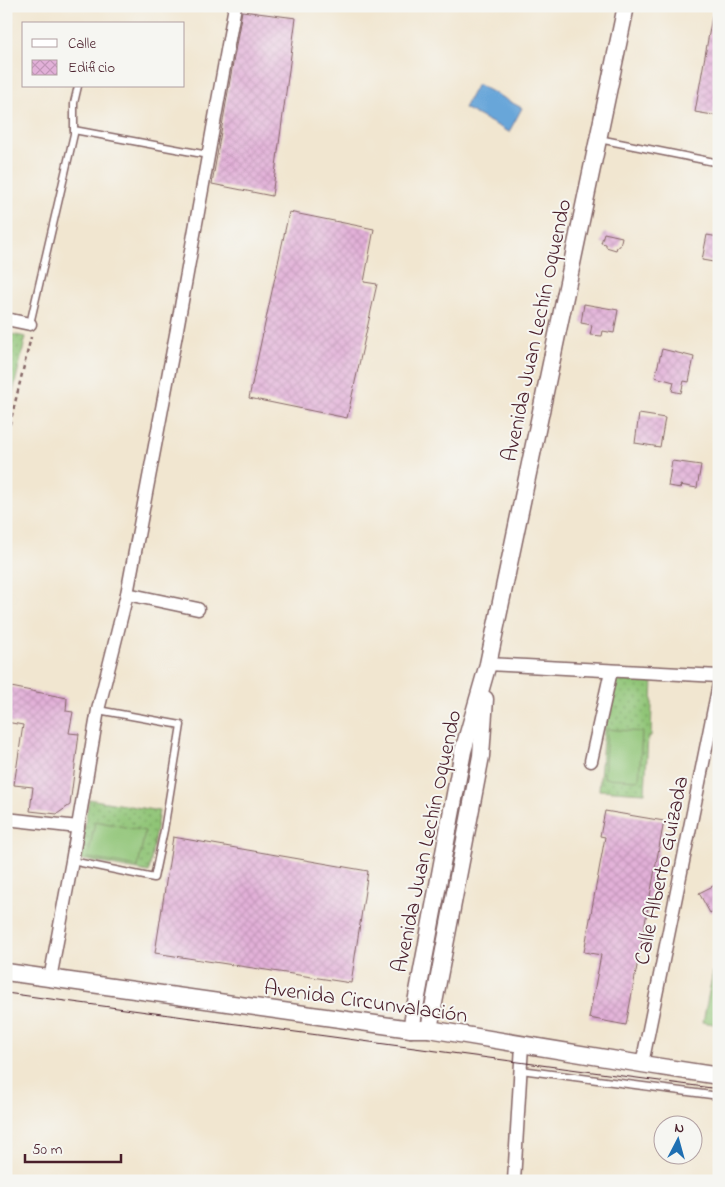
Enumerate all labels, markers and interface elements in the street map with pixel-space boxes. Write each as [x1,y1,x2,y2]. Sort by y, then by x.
legend [22,22,185,88]
text: Calle [68,33,96,55]
text: Edificio [68,57,115,79]
street label: Avenida Juan Lechín Oquendo [494,196,581,465]
street label: Avenida Juan Lechín Oquendo [384,707,471,976]
street label: Calle Alberto Guizada [627,773,699,968]
street label: Avenida Circunvalación [262,973,469,1033]
north arrow [652,1114,702,1164]
text: N [673,1118,685,1139]
scale bar [25,1132,121,1164]
text: 50 m [32,1139,63,1161]

